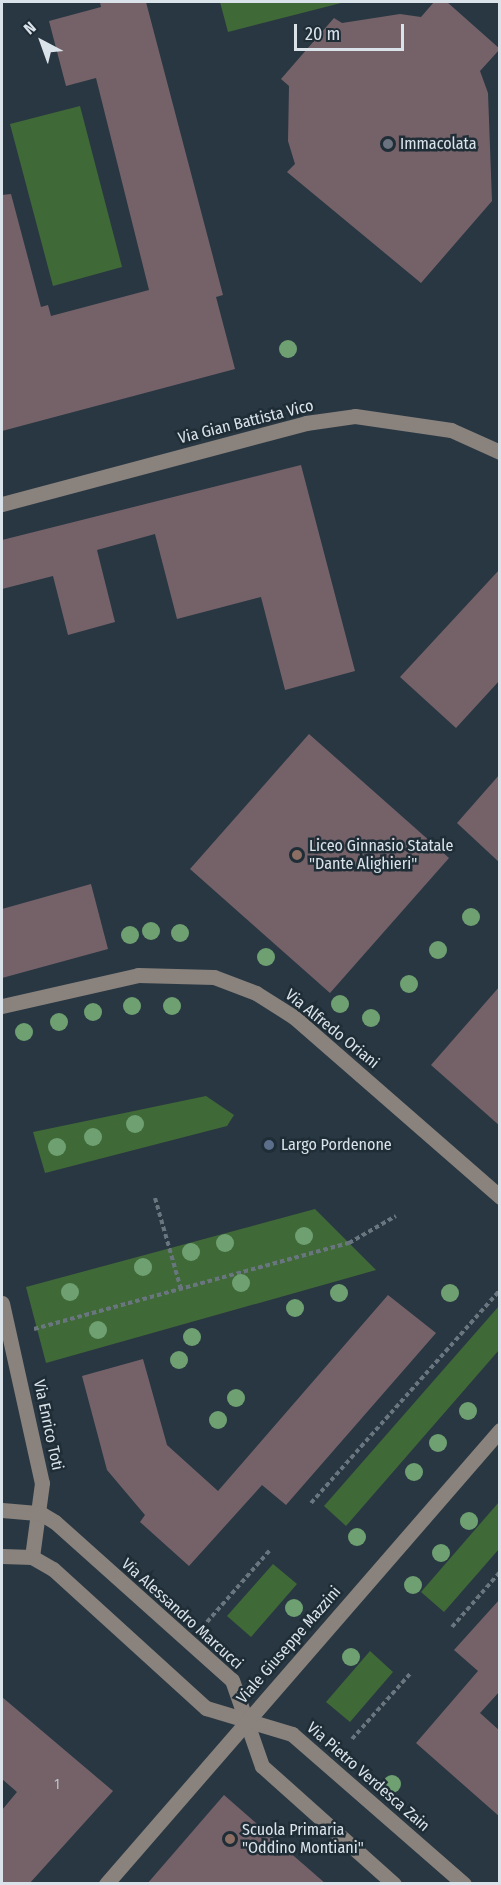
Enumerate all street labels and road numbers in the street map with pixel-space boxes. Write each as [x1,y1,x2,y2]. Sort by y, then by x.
street label: Via Gian Battista Vico [176,396,316,448]
street label: Via Alfredo Oriani [281,985,383,1073]
street label: Via Enrico Toti [29,1378,67,1472]
street label: Via Alessandro Marcucci [117,1554,247,1674]
street label: Viale Giuseppe Mazzini [233,1582,345,1708]
street label: Via Pietro Verdesca Zain [303,1718,433,1836]

